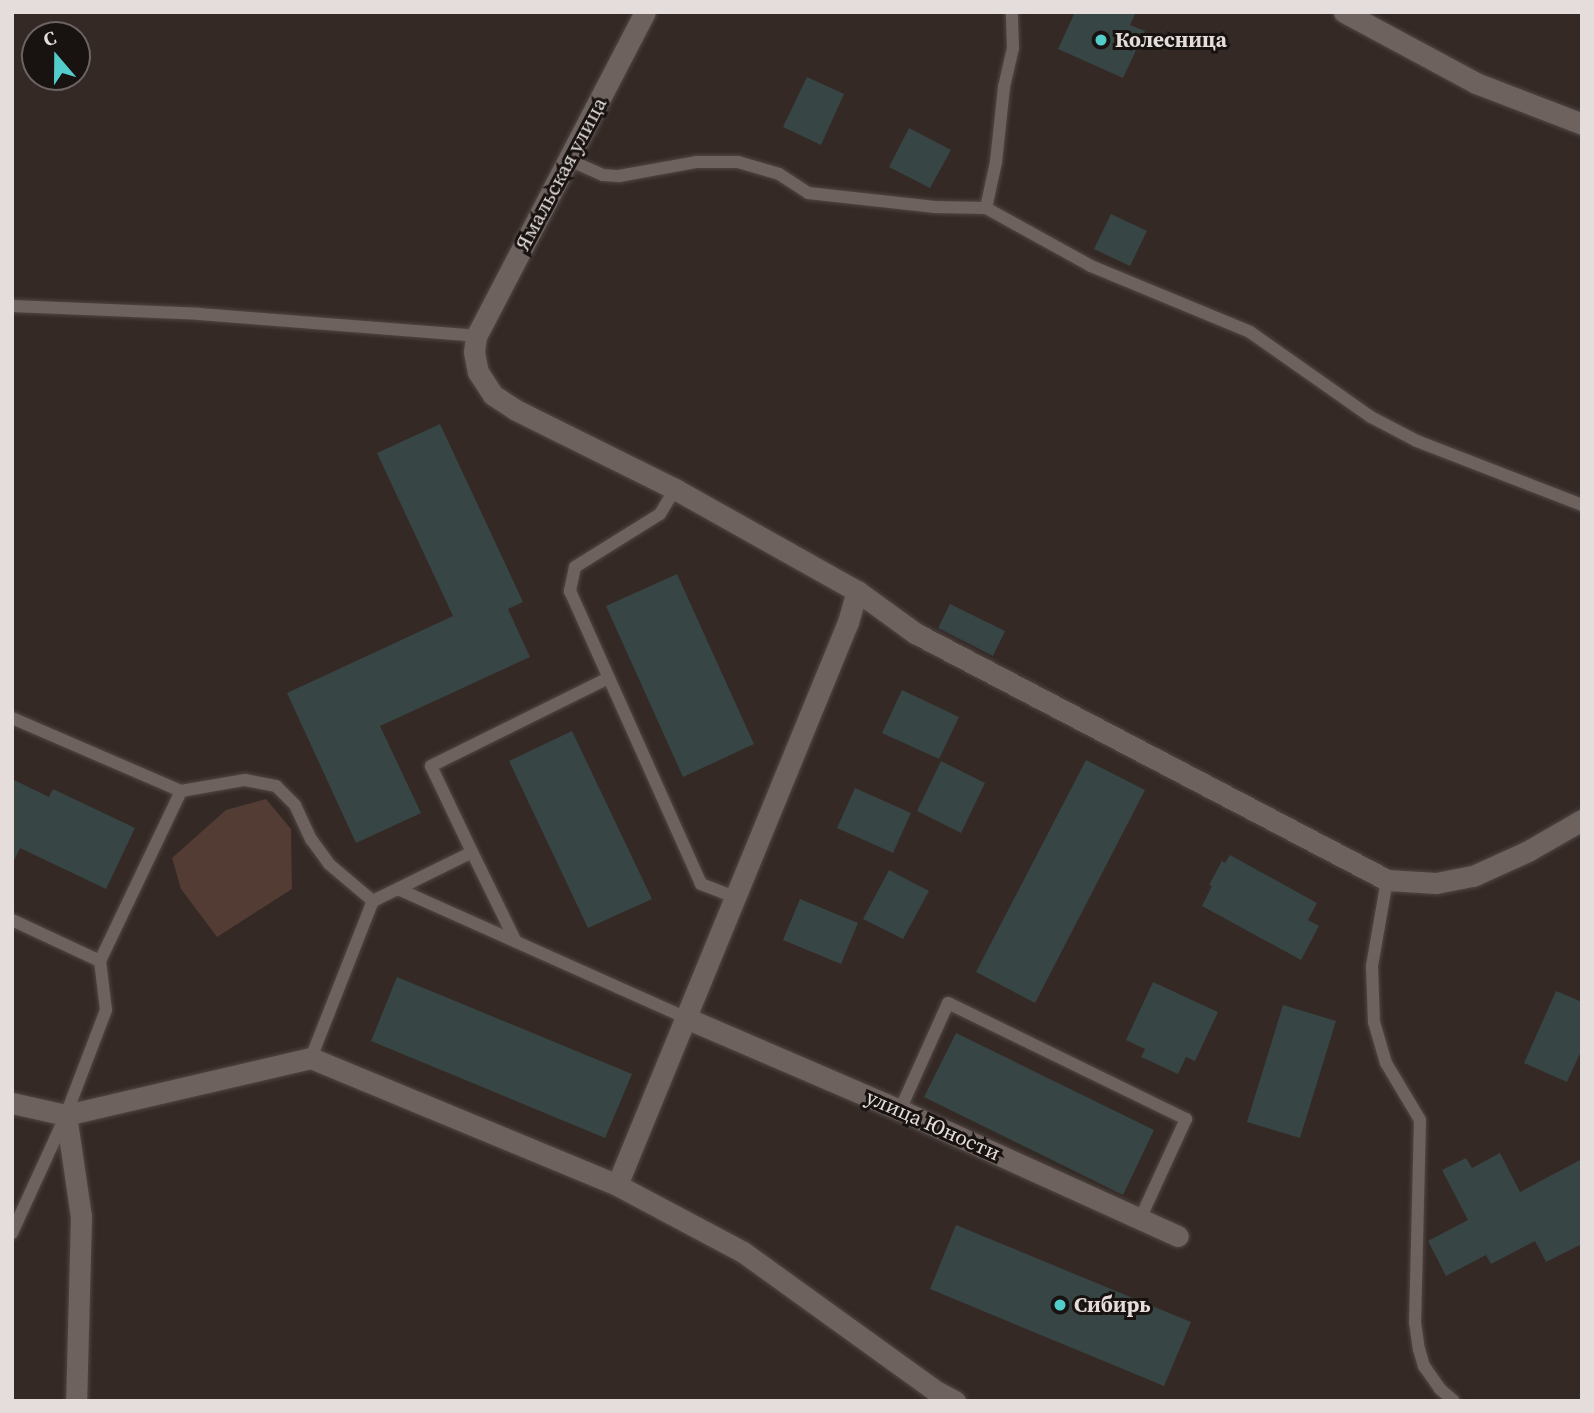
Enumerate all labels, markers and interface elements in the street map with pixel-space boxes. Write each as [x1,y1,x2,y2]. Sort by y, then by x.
north arrow [21,21,91,91]
text: С [39,24,59,52]
place label: Колесница [1115,27,1227,53]
marker: Колесница [1093,32,1109,48]
street label: Ямальская улица [510,93,612,255]
street label: улица Юности [862,1084,1004,1166]
place label: Сибирь [1074,1292,1150,1318]
marker: Сибирь [1052,1297,1068,1313]

